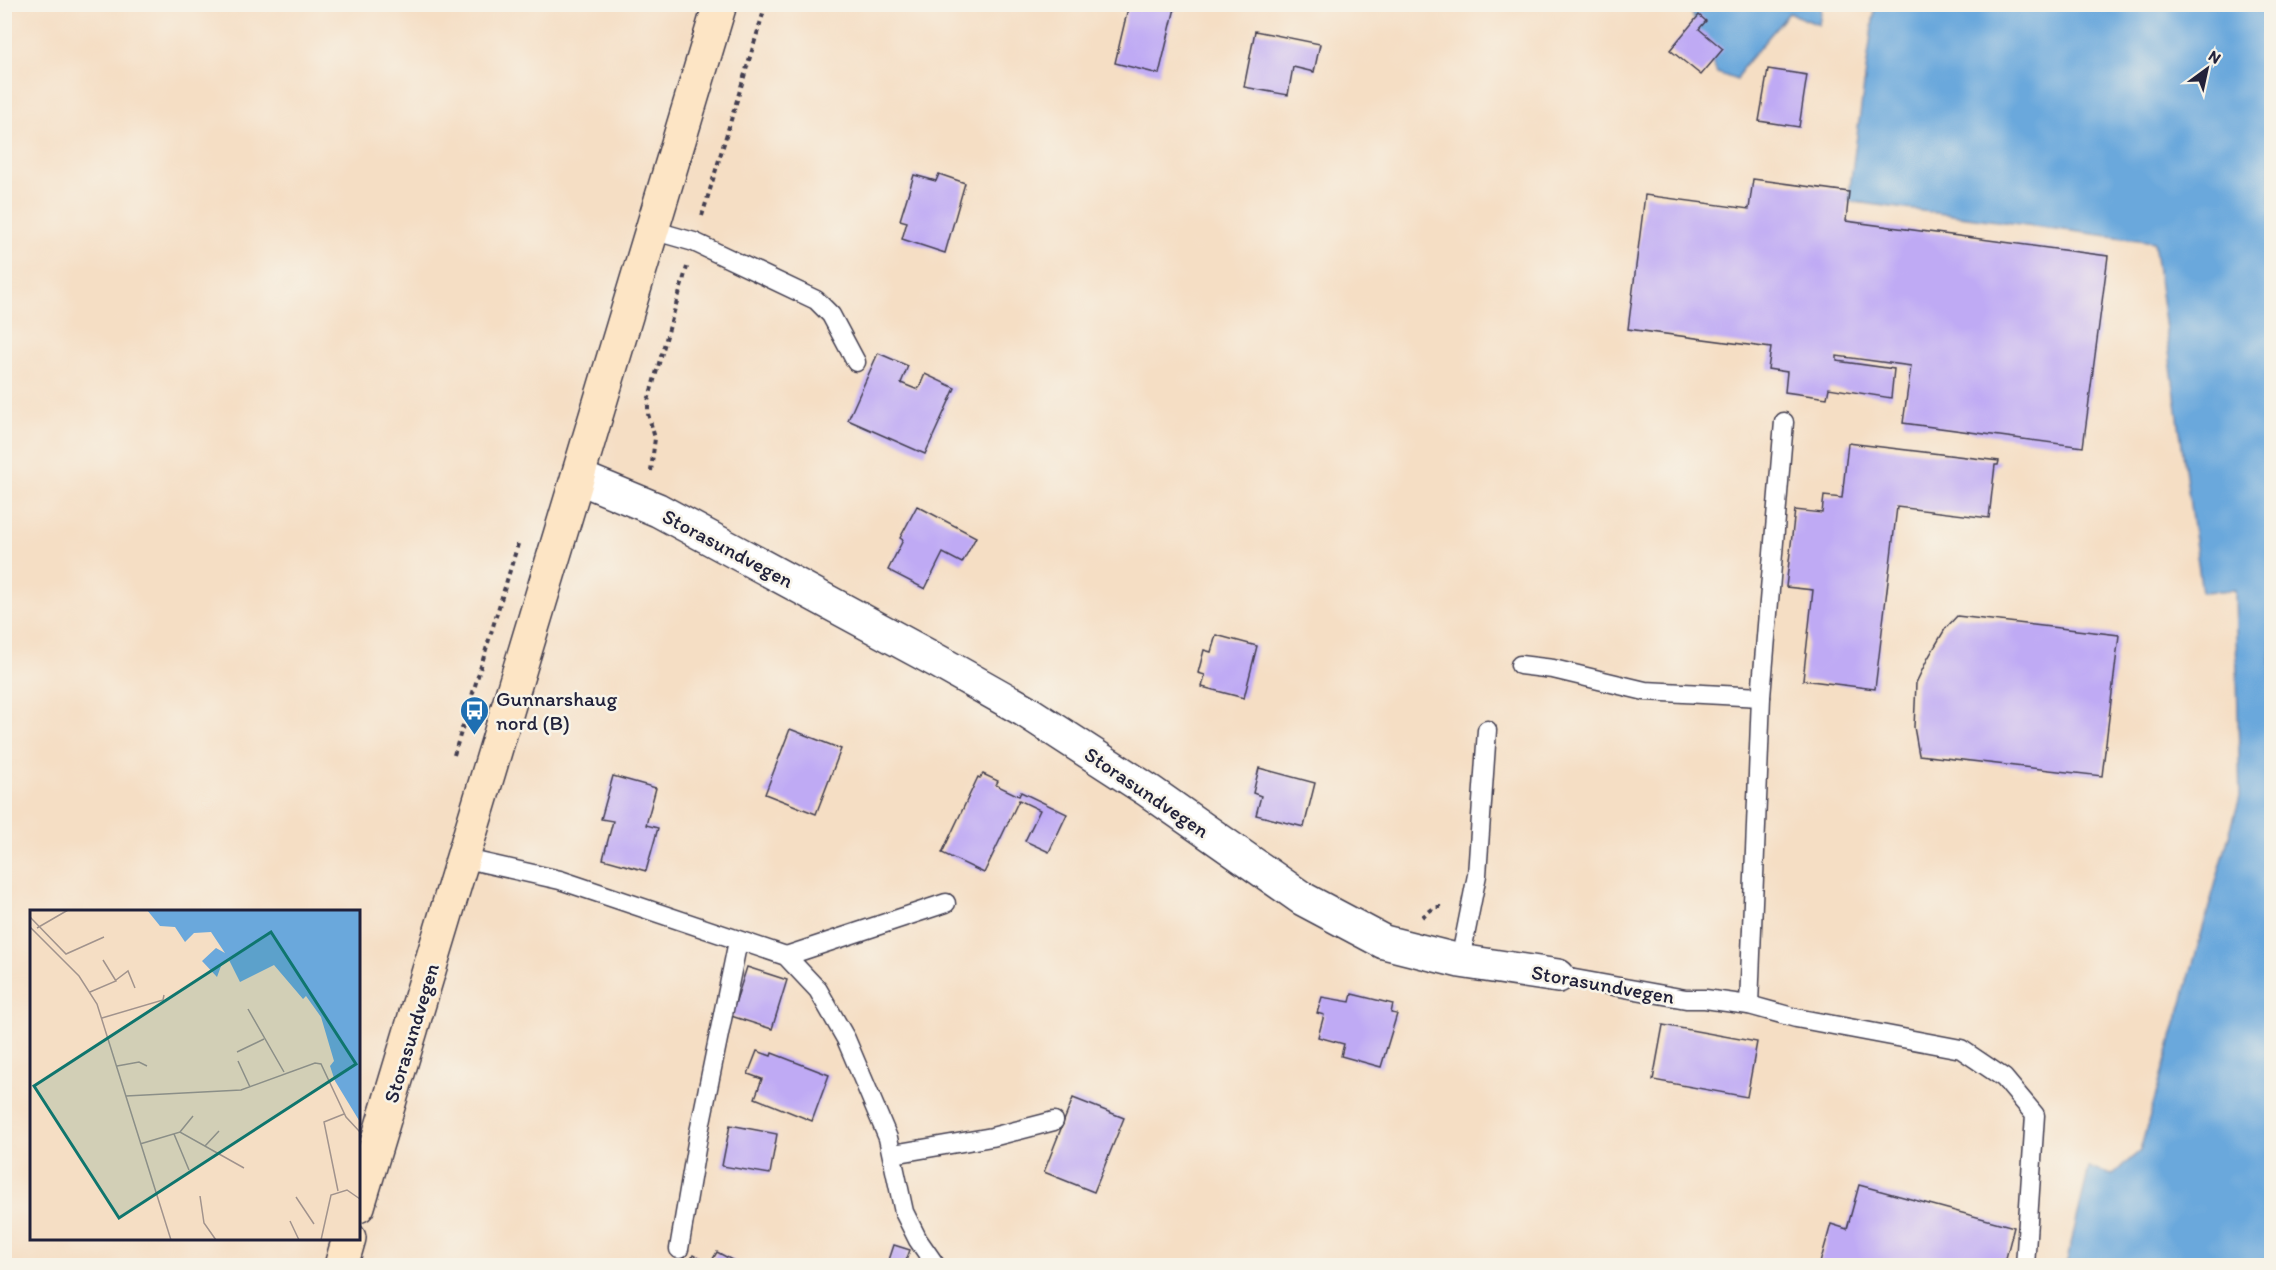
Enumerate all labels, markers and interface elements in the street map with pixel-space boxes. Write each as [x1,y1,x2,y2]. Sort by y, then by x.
north arrow [2177,39,2237,99]
text: N [2205,46,2225,68]
street label: Storasundvegen [658,503,798,593]
place label: Gunnarshaug nord (B) [496,686,617,735]
bus stop icon: Gunnarshaug nord (B) [459,694,491,736]
street label: Storasundvegen [1080,741,1214,843]
inset map [30,910,360,1240]
street label: Storasundvegen [1530,959,1676,1009]
street label: Storasundvegen [378,960,444,1106]

